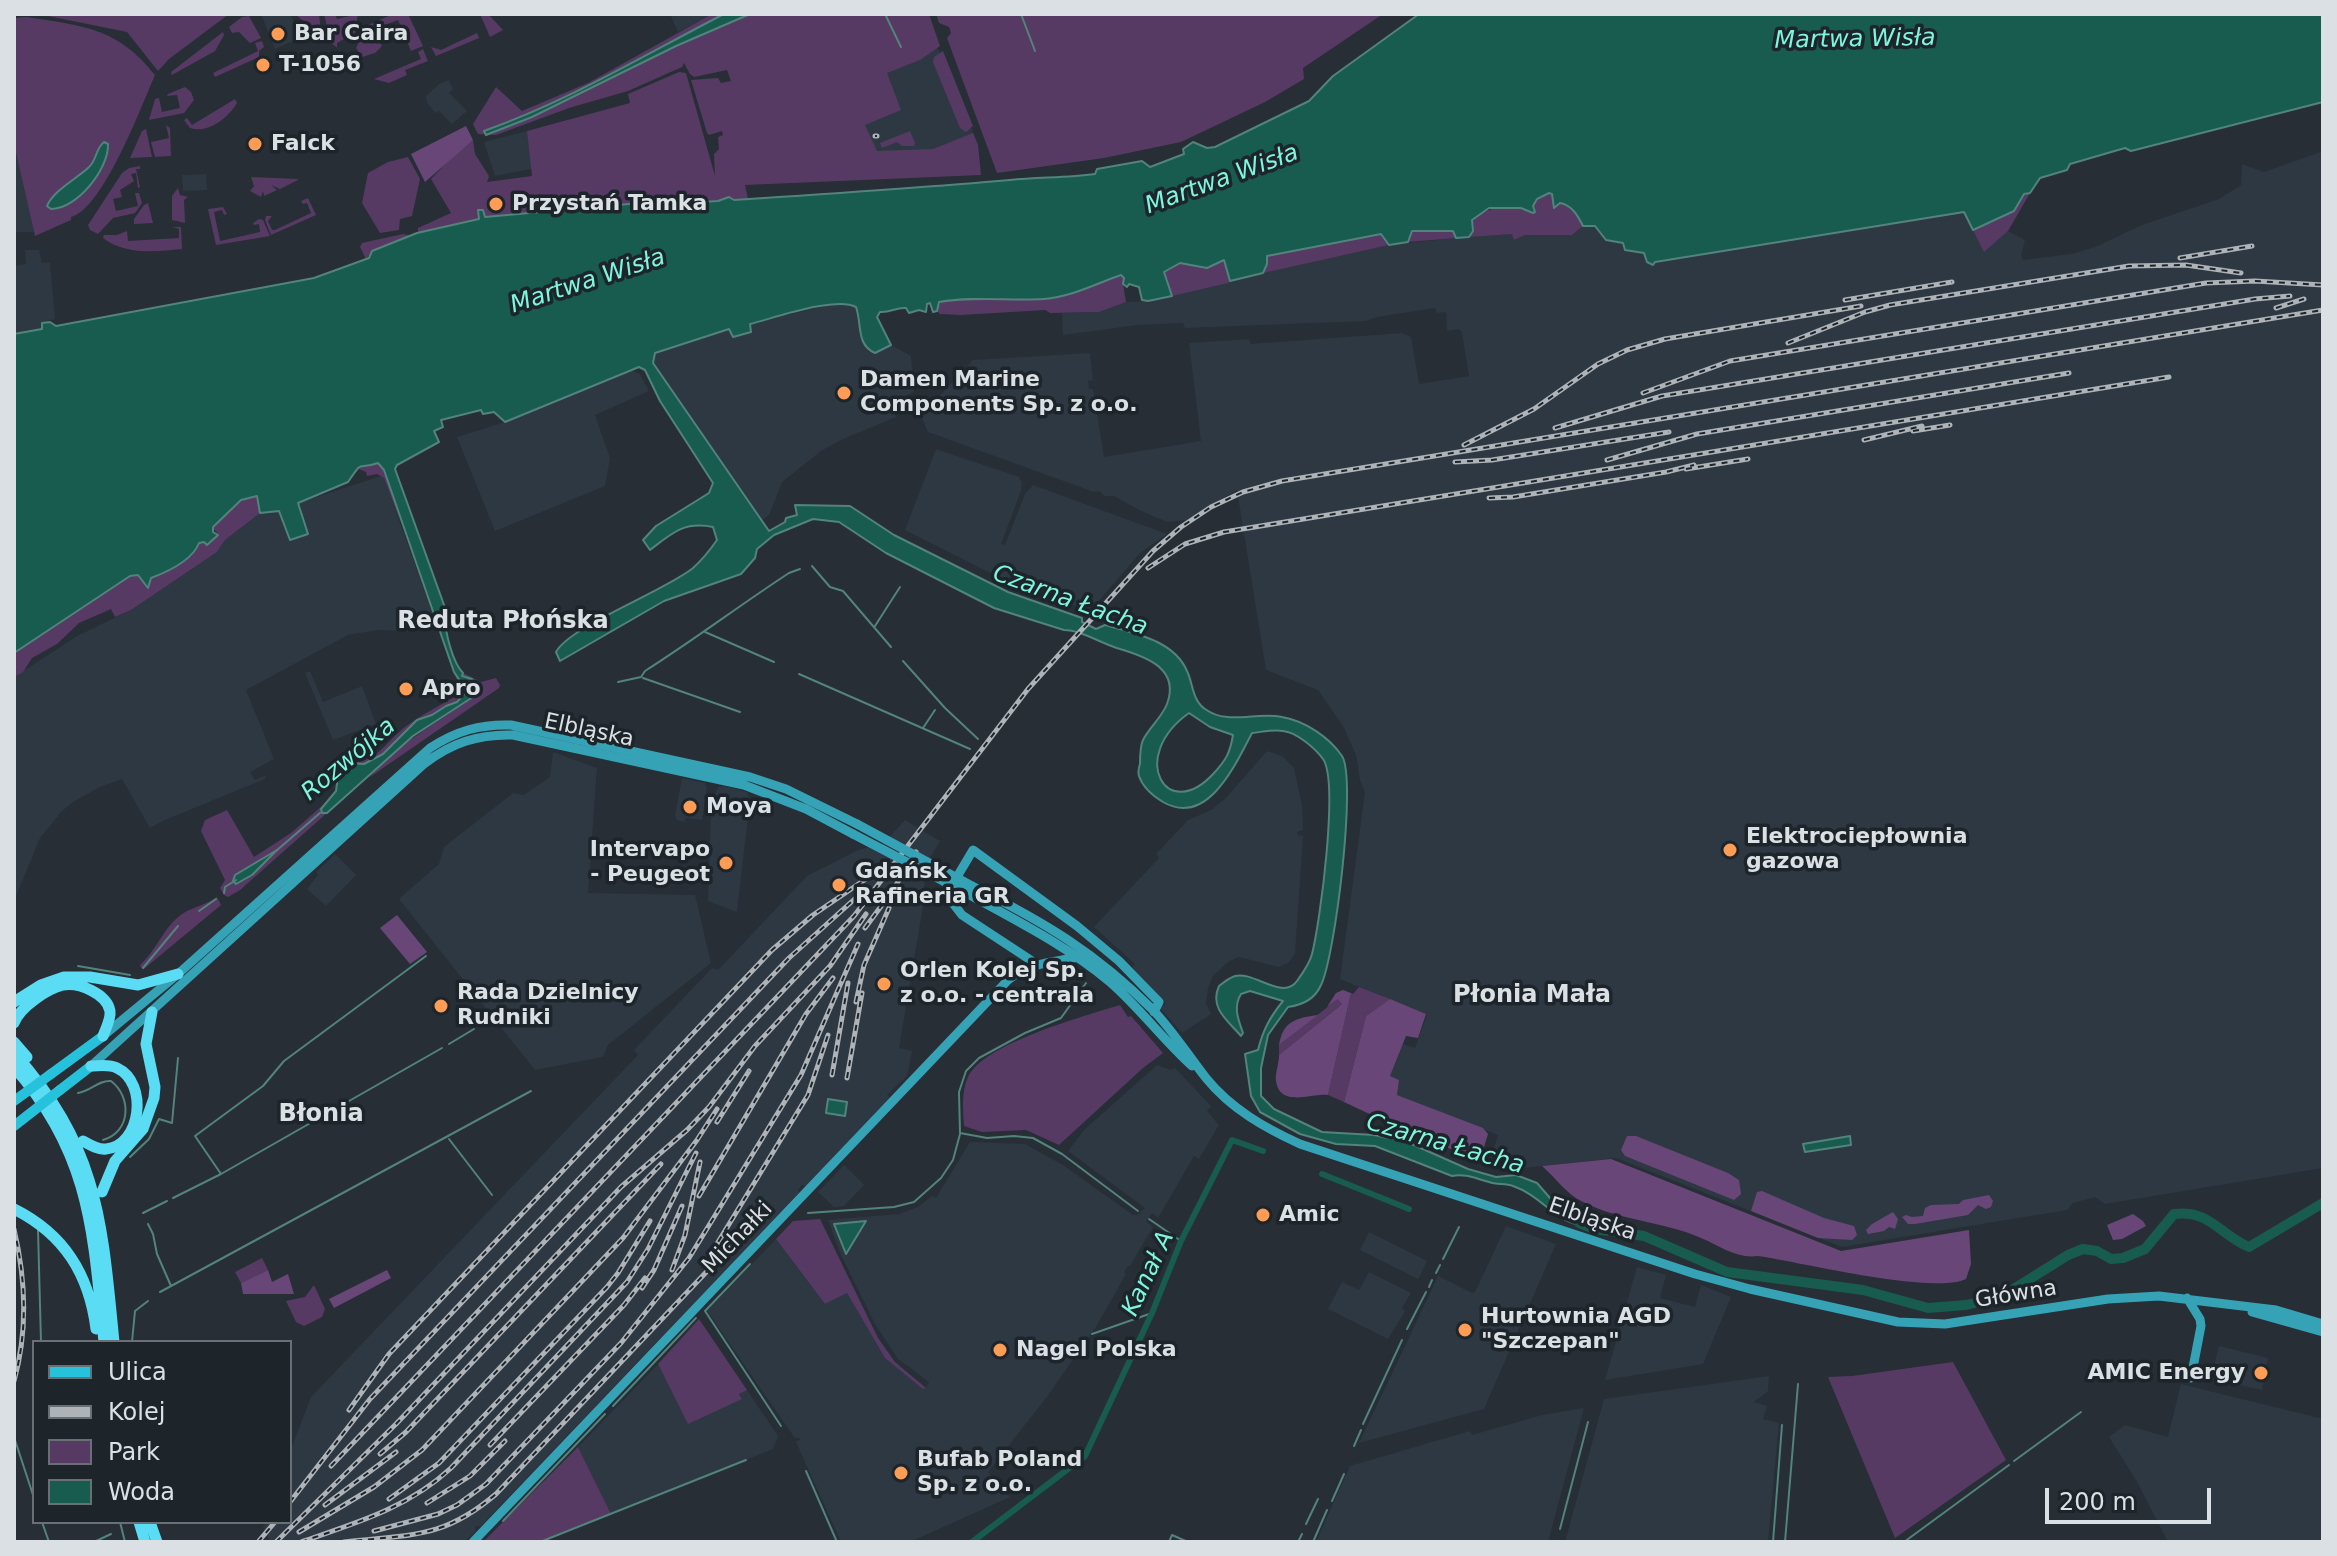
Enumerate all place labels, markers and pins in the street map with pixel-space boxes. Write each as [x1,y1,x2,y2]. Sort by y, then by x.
place label: Bar Caira [294,21,408,47]
marker: Bar Caira [269,25,287,43]
place label: T-1056 [279,52,361,78]
marker: T-1056 [254,56,272,74]
place label: Falck [271,131,335,157]
marker: Falck [246,135,264,153]
place label: Przystań Tamka [512,191,707,217]
marker: Przystań Tamka [487,195,505,213]
place label: Damen Marine Components Sp. z o.o. [860,367,1138,418]
marker: Damen Marine Components Sp. z o.o. [835,384,853,402]
place label: Apro [422,676,481,702]
marker: Apro [397,680,415,698]
place label: Moya [706,794,772,820]
marker: Moya [681,798,699,816]
place label: Elektrociepłownia gazowa [1746,824,1968,876]
place label: Intervapo - Peugeot [590,837,710,888]
marker: Elektrociepłownia gazowa [1721,841,1739,859]
marker: Intervapo - Peugeot [717,854,735,872]
place label: Gdańsk Rafineria GR [855,859,1010,910]
marker: Gdańsk Rafineria GR [830,876,848,894]
place label: Orlen Kolej Sp. z o.o. - centrala [900,958,1094,1010]
marker: Orlen Kolej Sp. z o.o. - centrala [875,975,893,993]
place label: Rada Dzielnicy Rudniki [457,980,639,1032]
marker: Rada Dzielnicy Rudniki [432,997,450,1015]
place label: Amic [1279,1202,1340,1228]
marker: Amic [1254,1206,1272,1224]
place label: Hurtownia AGD "Szczepan" [1481,1304,1671,1356]
marker: Hurtownia AGD "Szczepan" [1456,1321,1474,1339]
place label: Nagel Polska [1016,1337,1176,1363]
marker: Nagel Polska [991,1341,1009,1359]
place label: AMIC Energy [2088,1360,2245,1386]
marker: AMIC Energy [2252,1364,2270,1382]
place label: Bufab Poland Sp. z o.o. [917,1447,1082,1498]
marker: Bufab Poland Sp. z o.o. [892,1464,910,1482]

